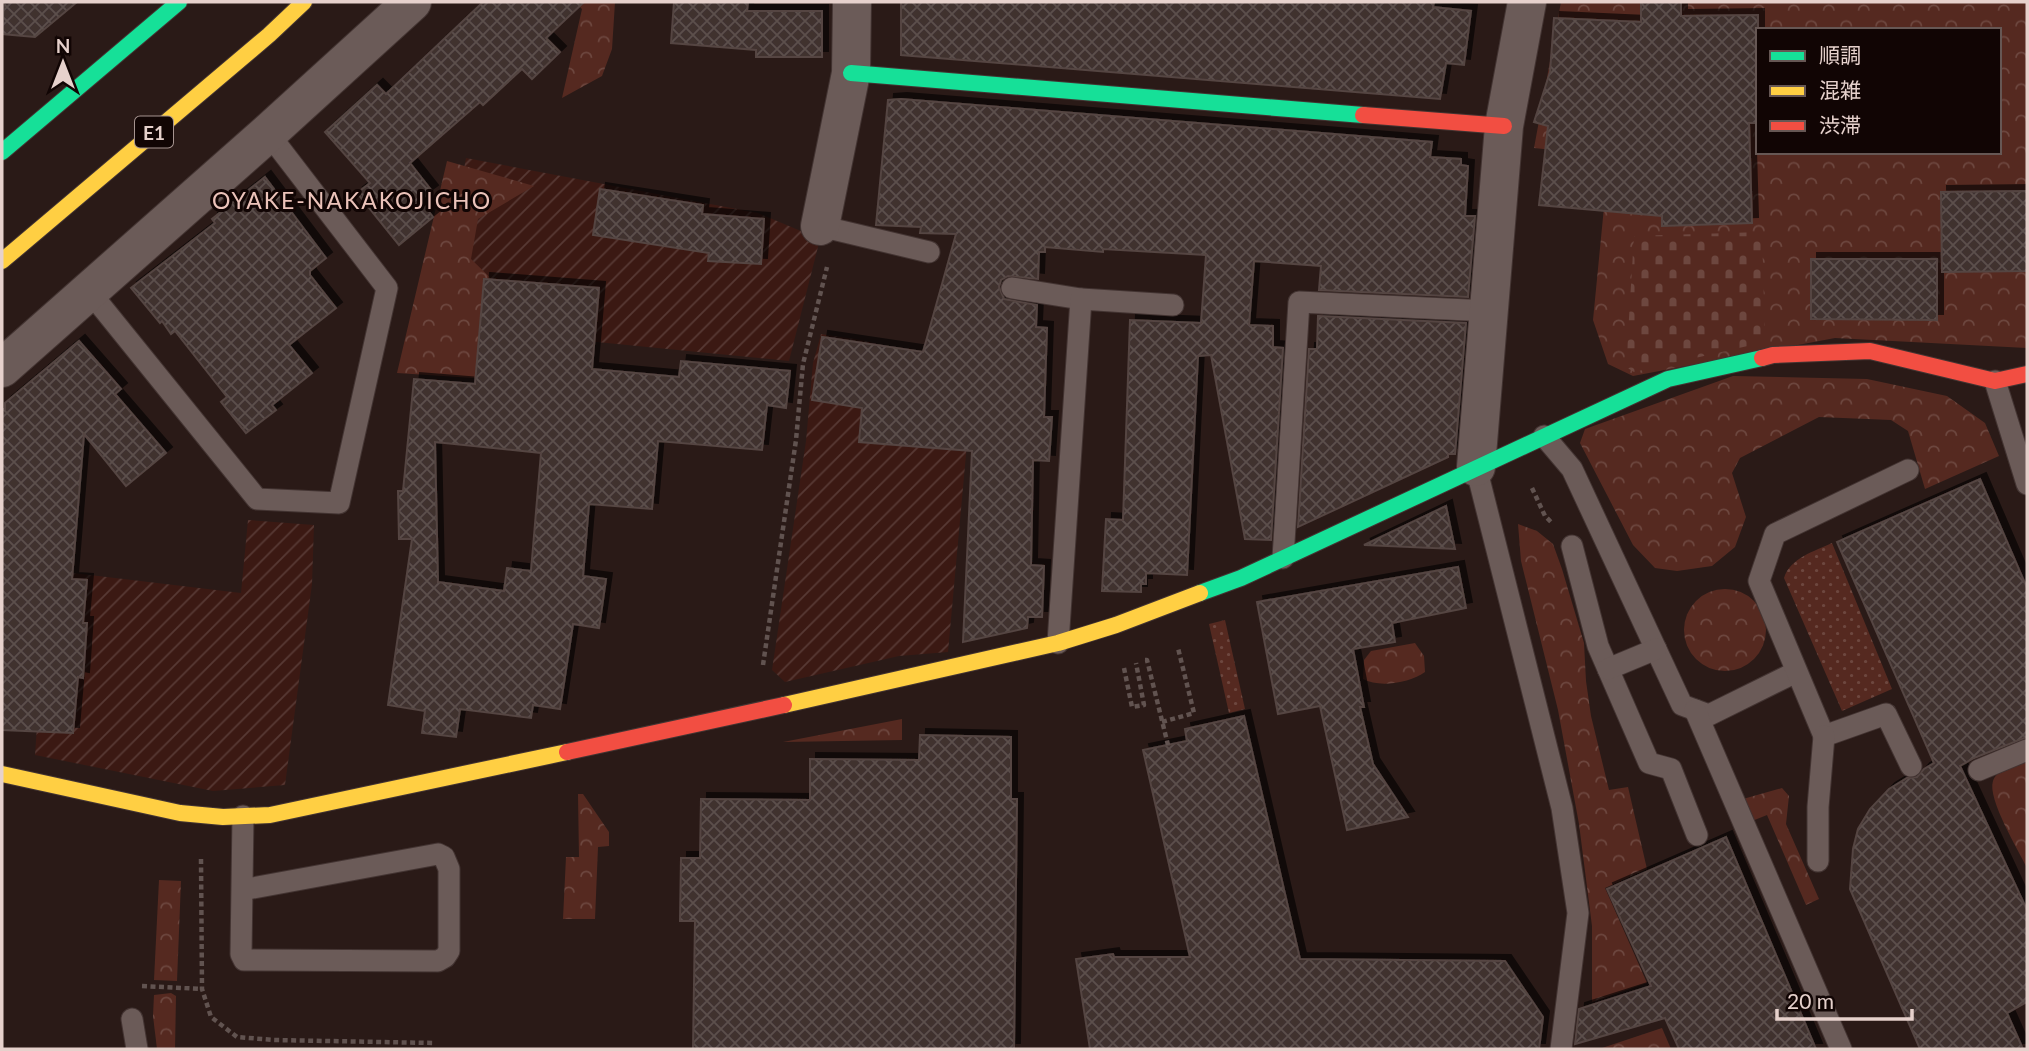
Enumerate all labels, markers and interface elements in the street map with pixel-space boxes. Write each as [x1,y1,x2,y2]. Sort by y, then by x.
north arrow [28,28,98,98]
legend [1756,28,2001,154]
text: N [56,34,70,57]
text: 順調 [1819,42,1861,67]
text: 混雑 [1819,77,1861,102]
text: 渋滞 [1819,112,1861,137]
road number: E1 [135,116,173,148]
district label: OYAKE-NAKAKOJICHO [212,186,492,214]
scale bar [1777,978,1912,1022]
text: 20 m [1787,988,1834,1013]

